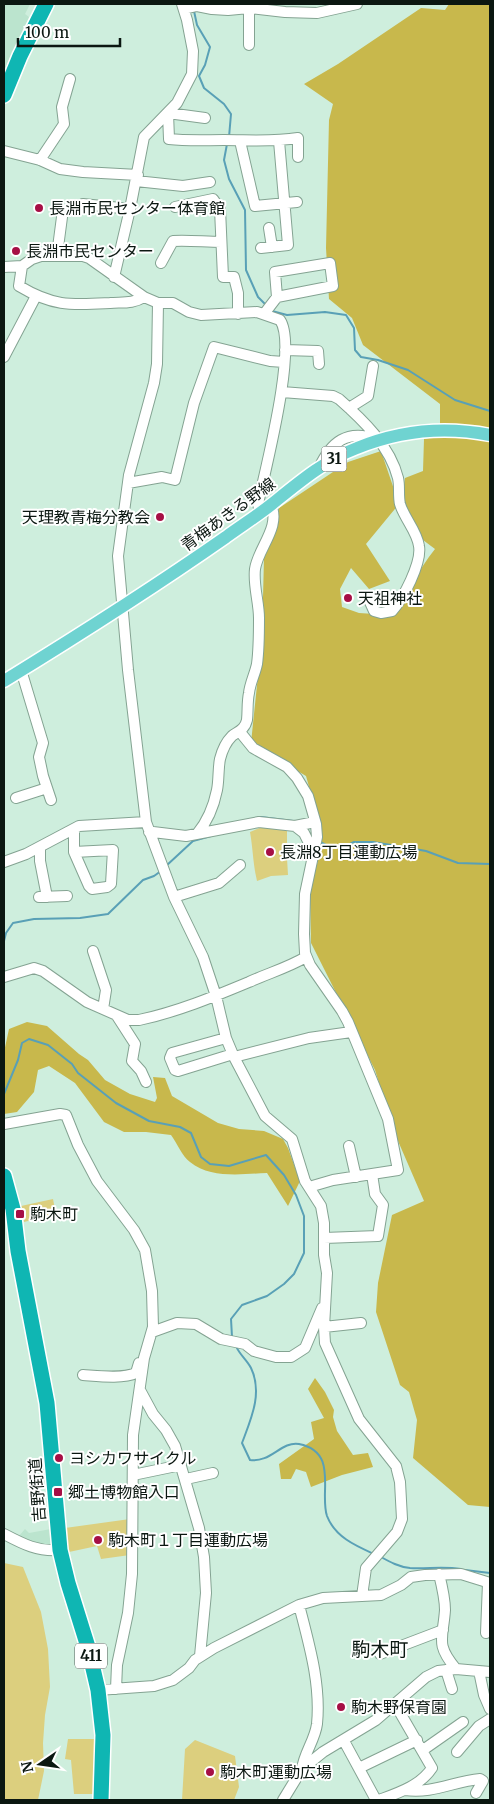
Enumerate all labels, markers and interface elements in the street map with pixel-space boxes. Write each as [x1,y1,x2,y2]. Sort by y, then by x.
scale bar [18,15,120,47]
text: 100 m [25,23,69,42]
place label: 長淵市民センター体育館 [49,198,225,218]
marker: 長淵市民センター体育館 [33,202,45,214]
place label: 長淵市民センター [26,241,154,261]
marker: 長淵市民センター [10,245,22,257]
road number: 31 [322,446,346,472]
street label: 青梅あきる野線 [177,473,279,555]
place label: 天理教青梅分教会 [22,507,150,527]
marker: 天理教青梅分教会 [154,511,166,523]
place label: 天祖神社 [358,588,422,608]
marker: 天祖神社 [342,592,354,604]
place label: 長淵8丁目運動広場 [280,842,418,862]
marker: 長淵8丁目運動広場 [264,846,276,858]
place label: 駒木町 [30,1204,78,1224]
marker: 駒木町 [14,1208,26,1220]
place label: ヨシカワサイクル [69,1448,196,1468]
marker: ヨシカワサイクル [53,1452,65,1464]
street label: 吉野街道 [25,1457,49,1523]
place label: 郷土博物館入口 [68,1482,180,1502]
marker: 郷土博物館入口 [52,1486,64,1498]
place label: 駒木町１丁目運動広場 [108,1530,268,1550]
marker: 駒木町１丁目運動広場 [92,1534,104,1546]
district label: 駒木町 [351,1637,409,1661]
road number: 411 [75,1644,107,1668]
place label: 駒木野保育園 [351,1697,447,1717]
marker: 駒木野保育園 [335,1701,347,1713]
north arrow [15,1739,65,1789]
text: N [17,1760,37,1774]
place label: 駒木町運動広場 [220,1762,332,1782]
marker: 駒木町運動広場 [204,1766,216,1778]

